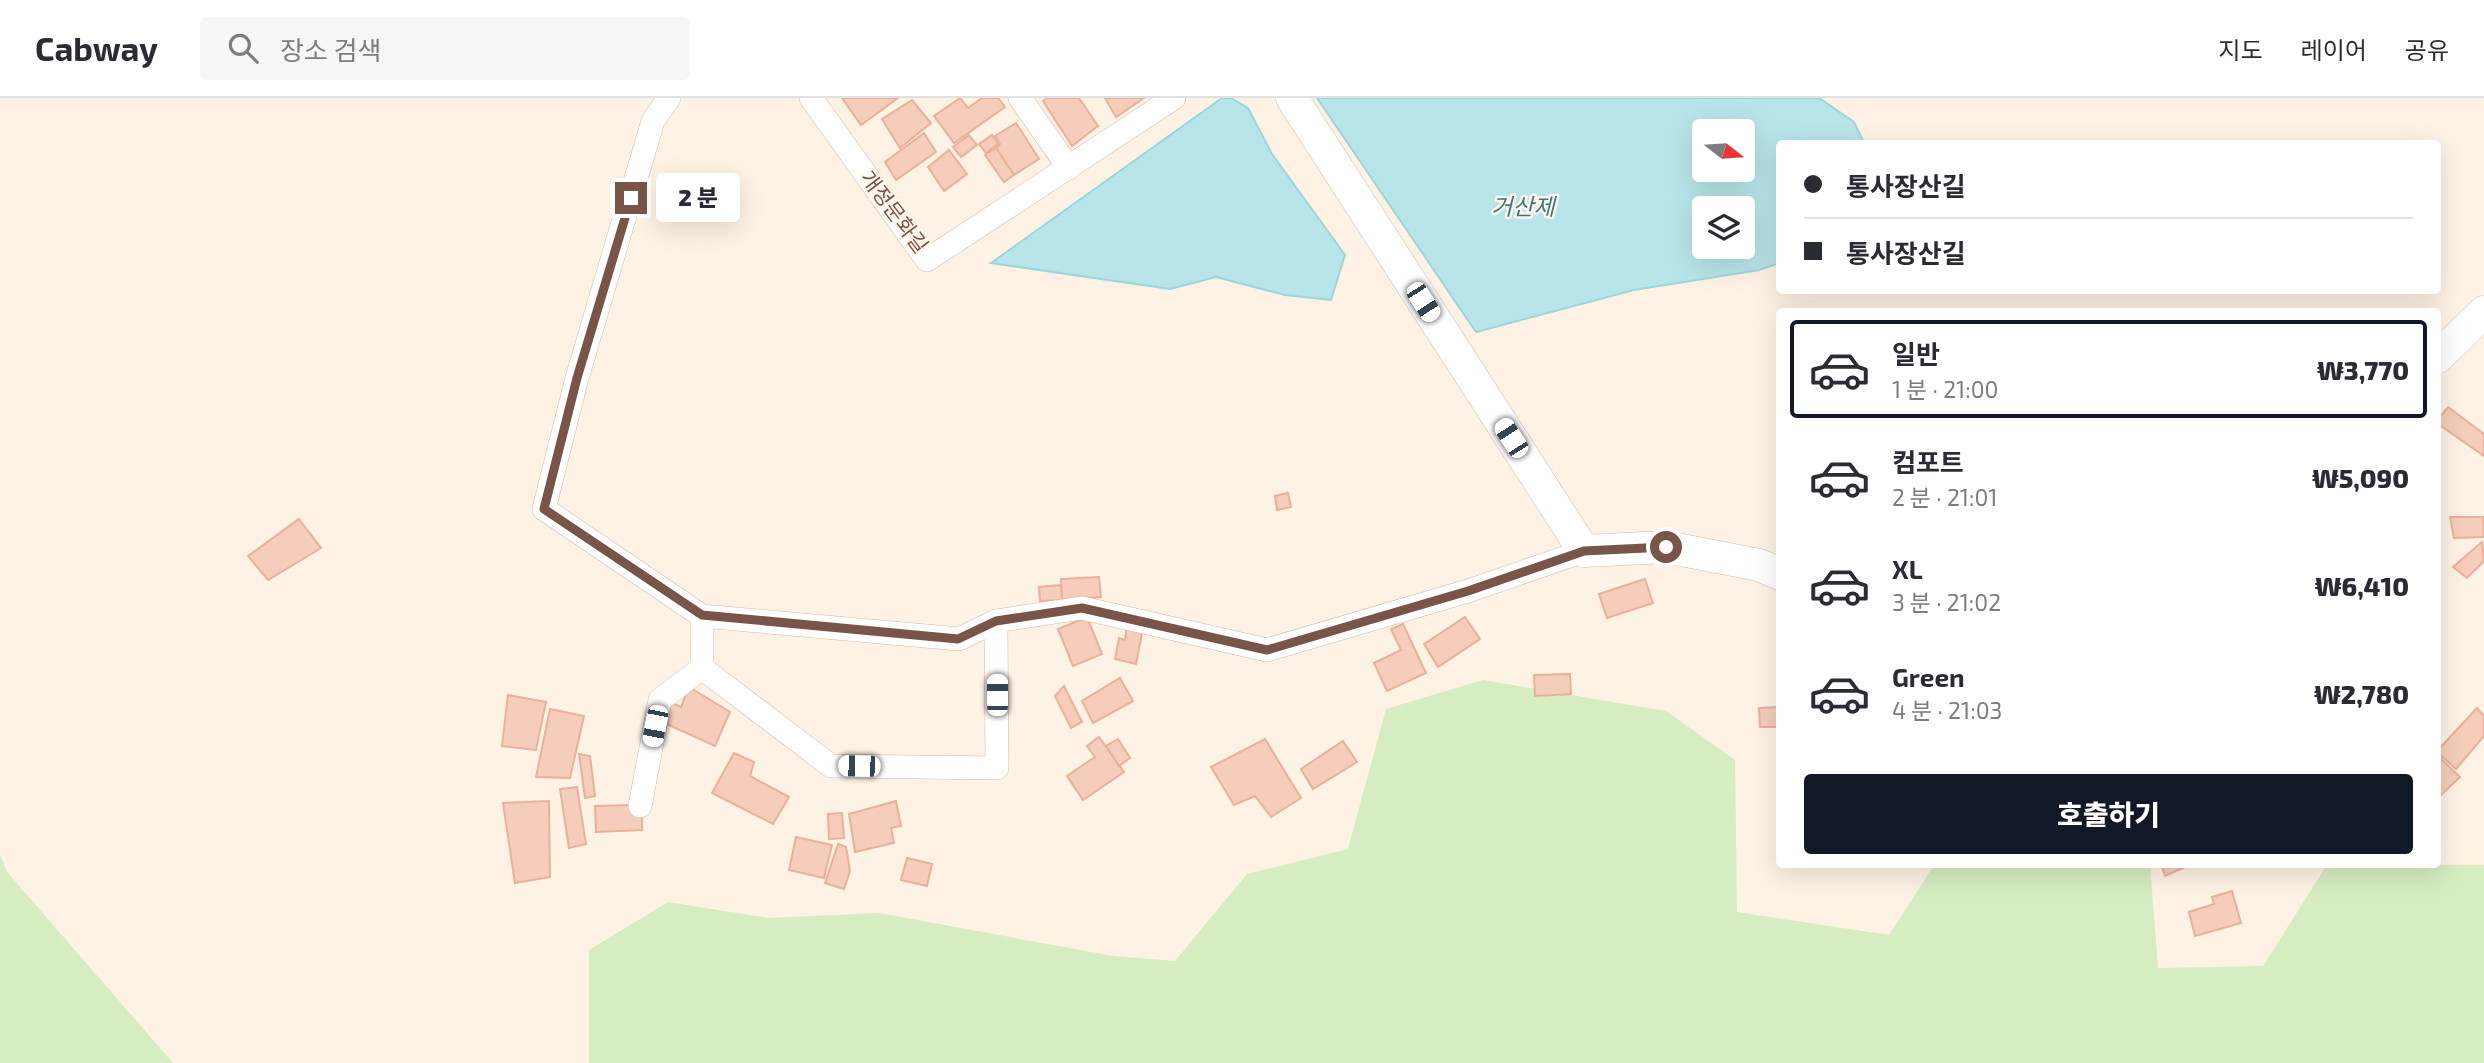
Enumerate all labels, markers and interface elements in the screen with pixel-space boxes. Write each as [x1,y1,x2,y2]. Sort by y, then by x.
search box [200,17,690,80]
text: Cabway [35,28,158,68]
icon: search [224,29,262,67]
text: 장소 검색 [280,34,381,65]
text: 지도 [2218,35,2263,64]
text: 레이어 [2301,35,2367,64]
text: 공유 [2405,35,2449,64]
north arrow [1692,119,1755,182]
map controls [1692,119,1755,259]
street label: 개정문화길 [856,165,934,257]
text: 통사장산길 [1846,170,1966,201]
callout: 2 분 [656,174,740,222]
route end [615,182,647,214]
text: 2 분 [678,183,718,211]
water label: 거산제 [1491,192,1558,220]
button: layers [1692,196,1755,259]
text: 통사장산길 [1846,237,1966,268]
car [1403,279,1444,325]
icon: car [1808,338,1871,401]
text: 일반 [1892,338,1940,369]
text: ₩3,770 [2317,354,2409,385]
text: 1 분 · 21:00 [1892,375,1998,403]
car [1491,415,1532,461]
icon: car [1808,446,1871,509]
text: 컴포트 [1892,446,1964,477]
text: ₩5,090 [2312,462,2409,493]
text: 2 분 · 21:01 [1892,483,1997,511]
route start [1650,531,1682,563]
text: XL [1892,553,1923,584]
icon: car [1808,554,1871,617]
text: ₩6,410 [2315,570,2409,601]
text: 3 분 · 21:02 [1892,588,2001,616]
text: Green [1892,661,1965,692]
icon: car [1808,662,1871,725]
car [987,674,1008,716]
text: ₩2,780 [2314,678,2409,709]
text: 4 분 · 21:03 [1892,696,2002,724]
car [641,703,670,749]
car [838,755,881,777]
button: 호출하기 [1804,774,2413,854]

